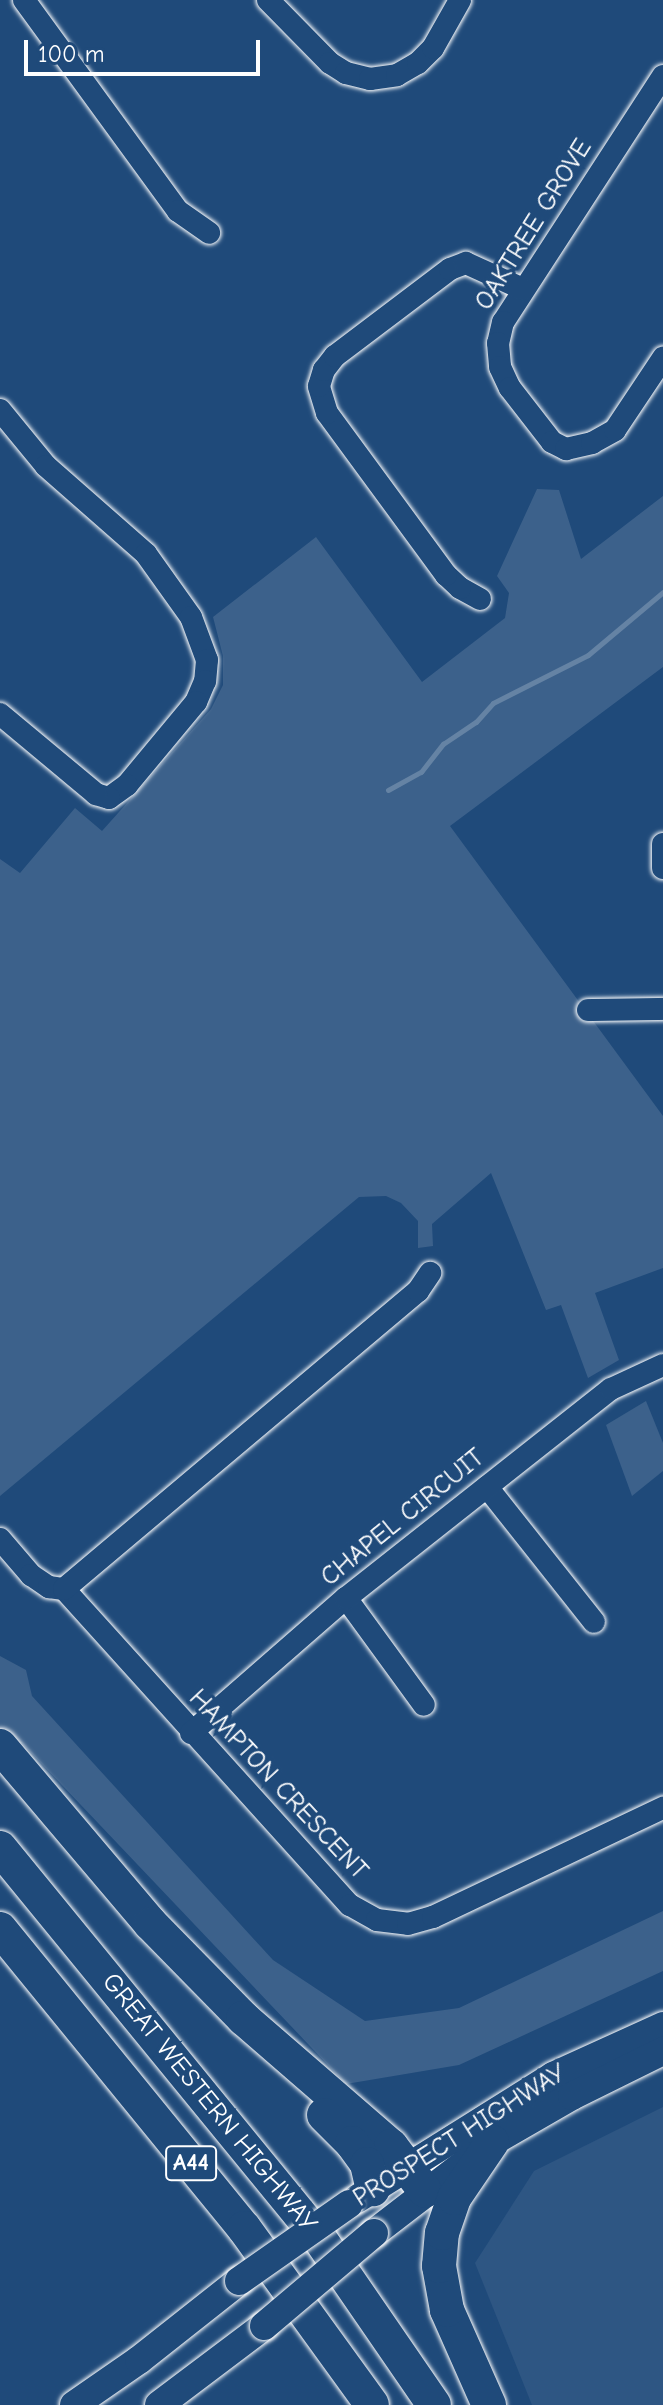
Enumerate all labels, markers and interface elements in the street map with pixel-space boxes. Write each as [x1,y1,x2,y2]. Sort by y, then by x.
scale bar [28,24,264,74]
text: 100 m [38,40,105,68]
street label: OAKTREE GROVE [469,134,599,316]
street label: CHAPEL CIRCUIT [315,1443,491,1593]
street label: HAMPTON CRESCENT [182,1683,374,1887]
street label: GREAT WESTERN HIGHWAY [95,1967,323,2239]
street label: PROSPECT HIGHWAY [348,2058,572,2214]
road number: A44 [165,2143,217,2183]

